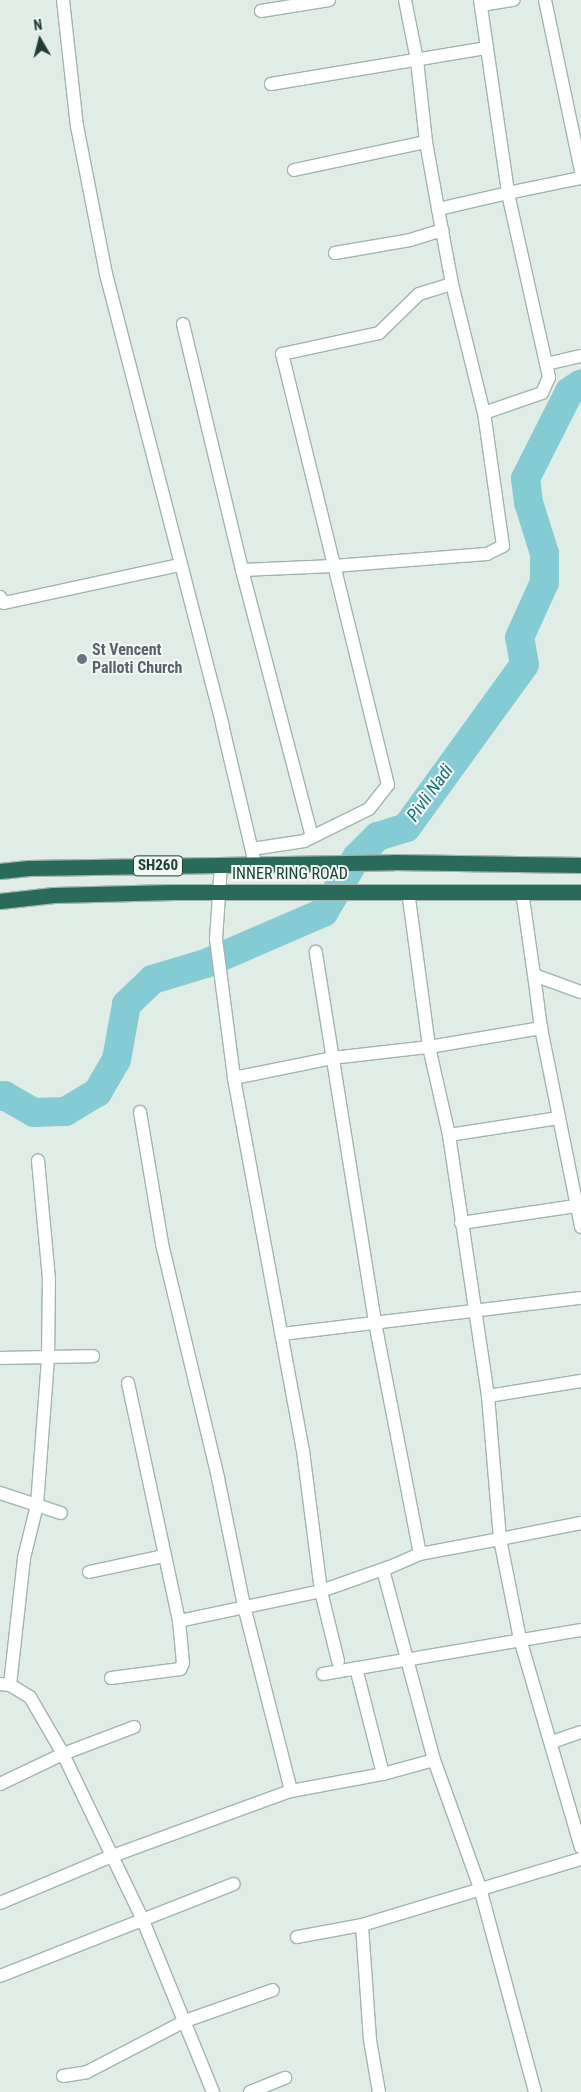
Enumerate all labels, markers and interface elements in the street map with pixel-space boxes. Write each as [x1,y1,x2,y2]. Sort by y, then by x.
north arrow [15,15,65,65]
text: N [33,17,43,34]
place label: St Vencent Palloti Church [92,640,182,678]
marker: St Vencent Palloti Church [76,653,88,665]
water label: Pivli Nadi [402,760,458,826]
road number: SH260 [132,854,184,878]
street label: INNER RING ROAD [232,864,348,884]

